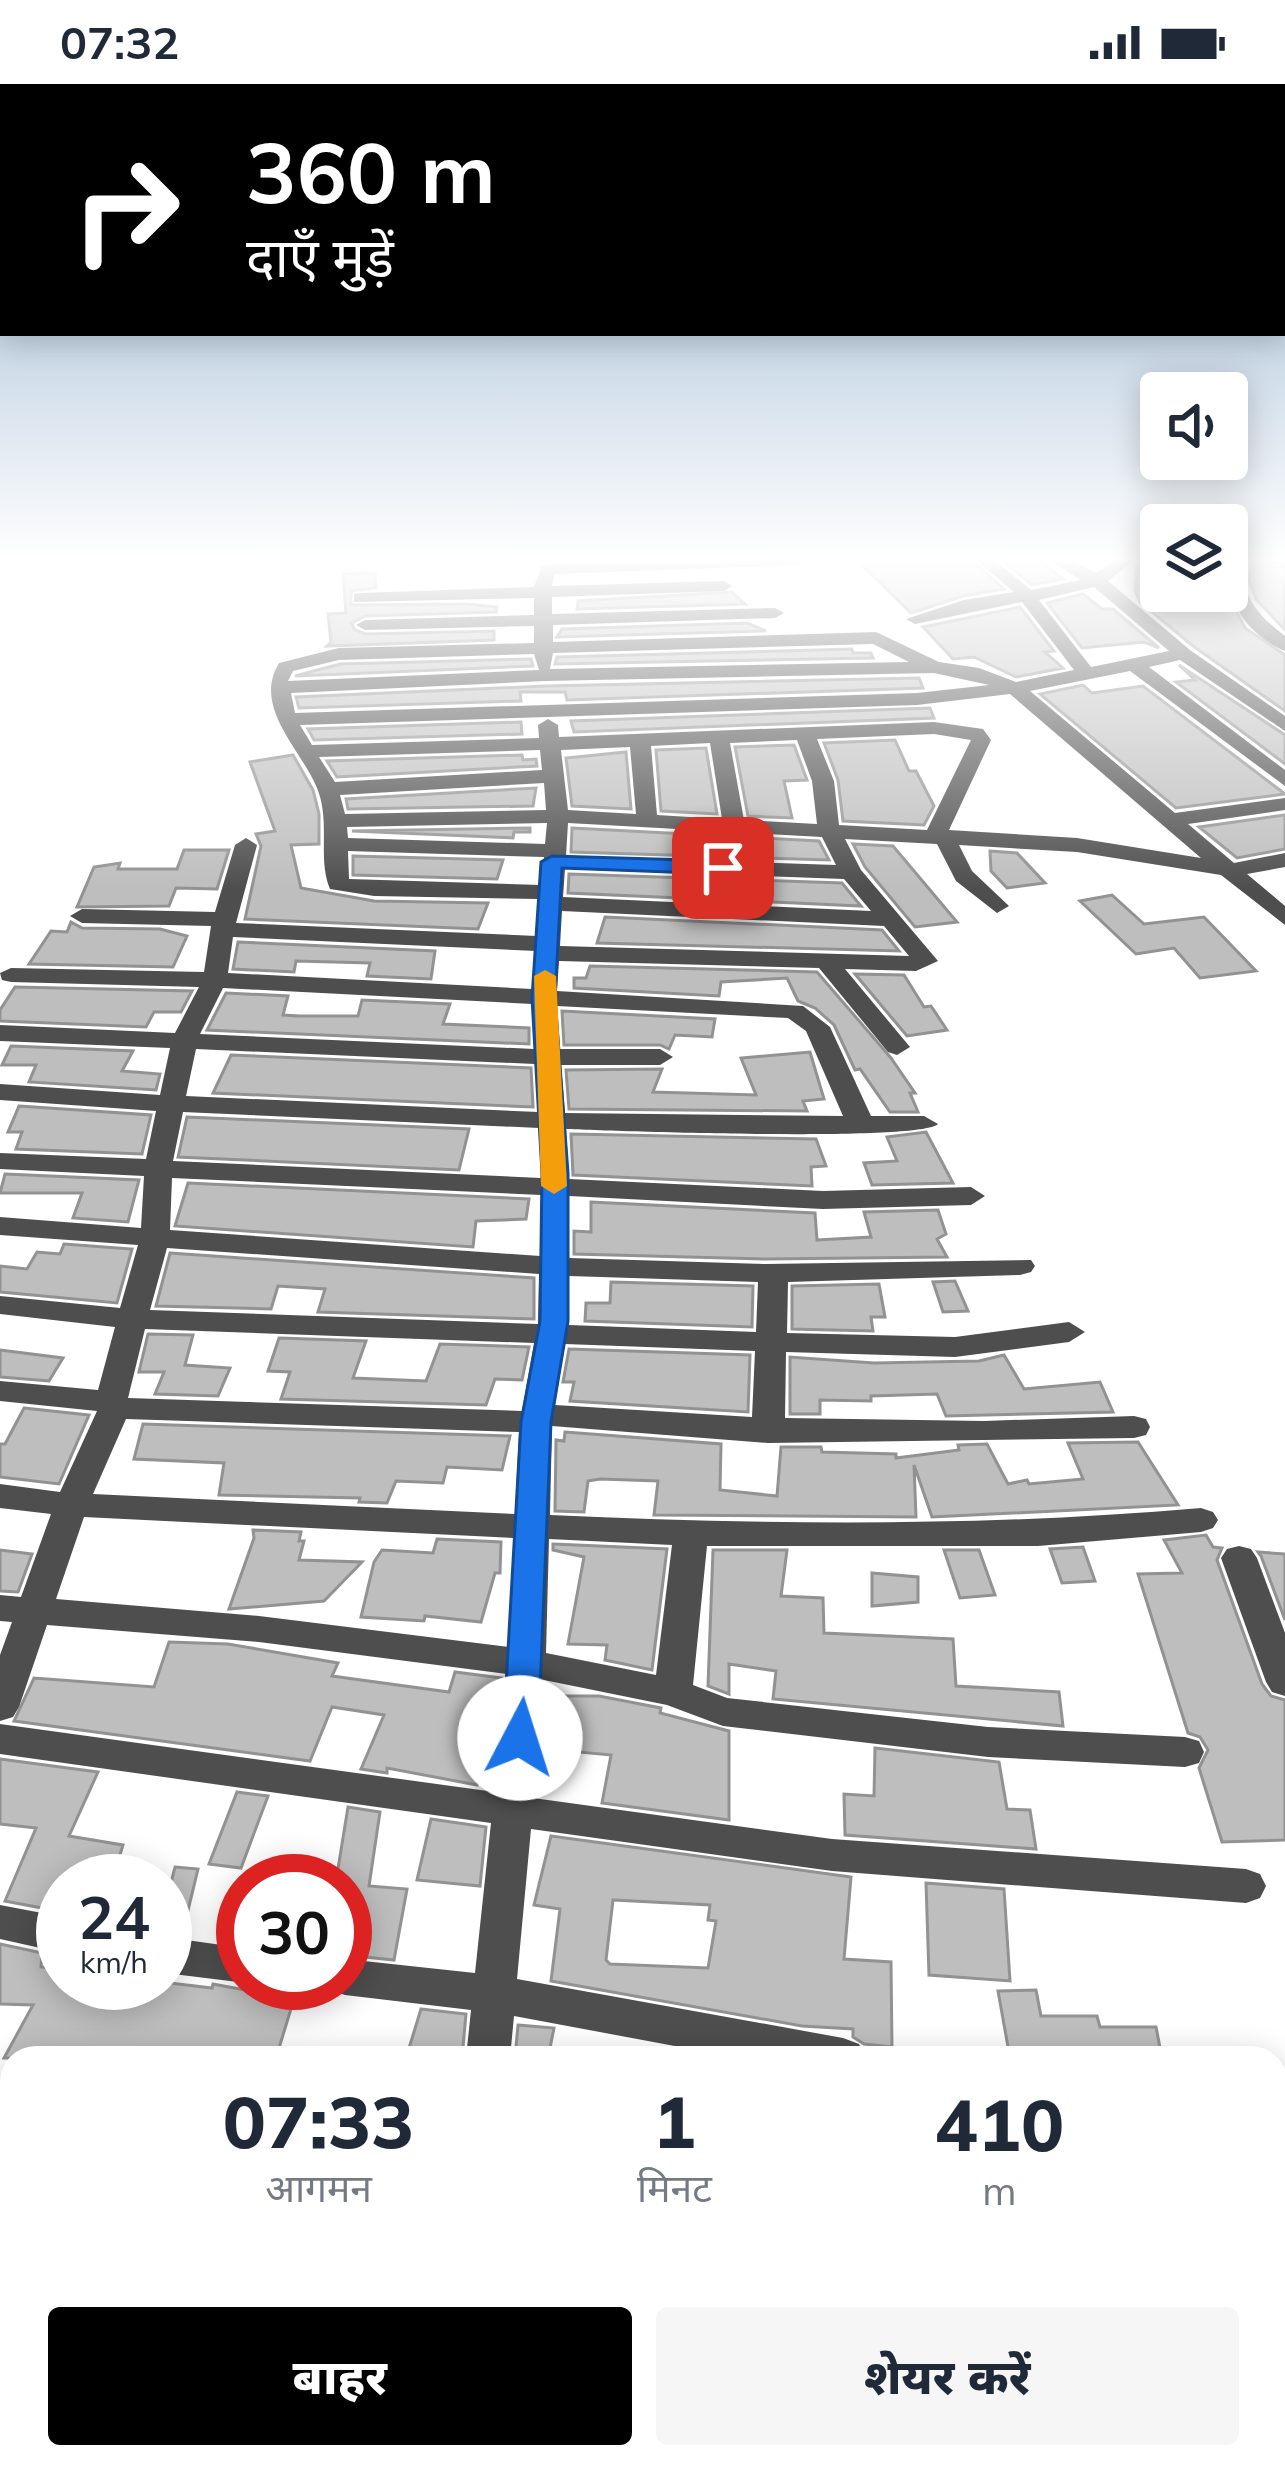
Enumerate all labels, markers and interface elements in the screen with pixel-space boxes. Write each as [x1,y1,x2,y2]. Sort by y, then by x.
text: 07:32 [60,14,179,70]
text: 360 m [246,119,496,224]
icon: right [48,132,204,288]
text: दाएँ मुड़ें [246,223,394,291]
map controls [1140,372,1248,612]
button: sound [1140,372,1248,480]
button: layers [1140,504,1248,612]
pin [672,817,774,919]
icon: arrive [690,835,756,901]
position arrow [457,1675,583,1801]
speed limit sign: 30 [216,1854,372,2010]
text: 24 [78,1879,150,1954]
text: km/h [80,1943,148,1981]
text: 07:33 [223,2076,414,2166]
text: 1 [653,2076,696,2166]
text: 410 [935,2079,1064,2169]
text: आगमन [265,2163,372,2212]
text: मिनट [637,2163,712,2212]
text: m [982,2166,1017,2215]
button: बाहर [48,2307,632,2445]
button: शेयर करें [656,2307,1239,2445]

